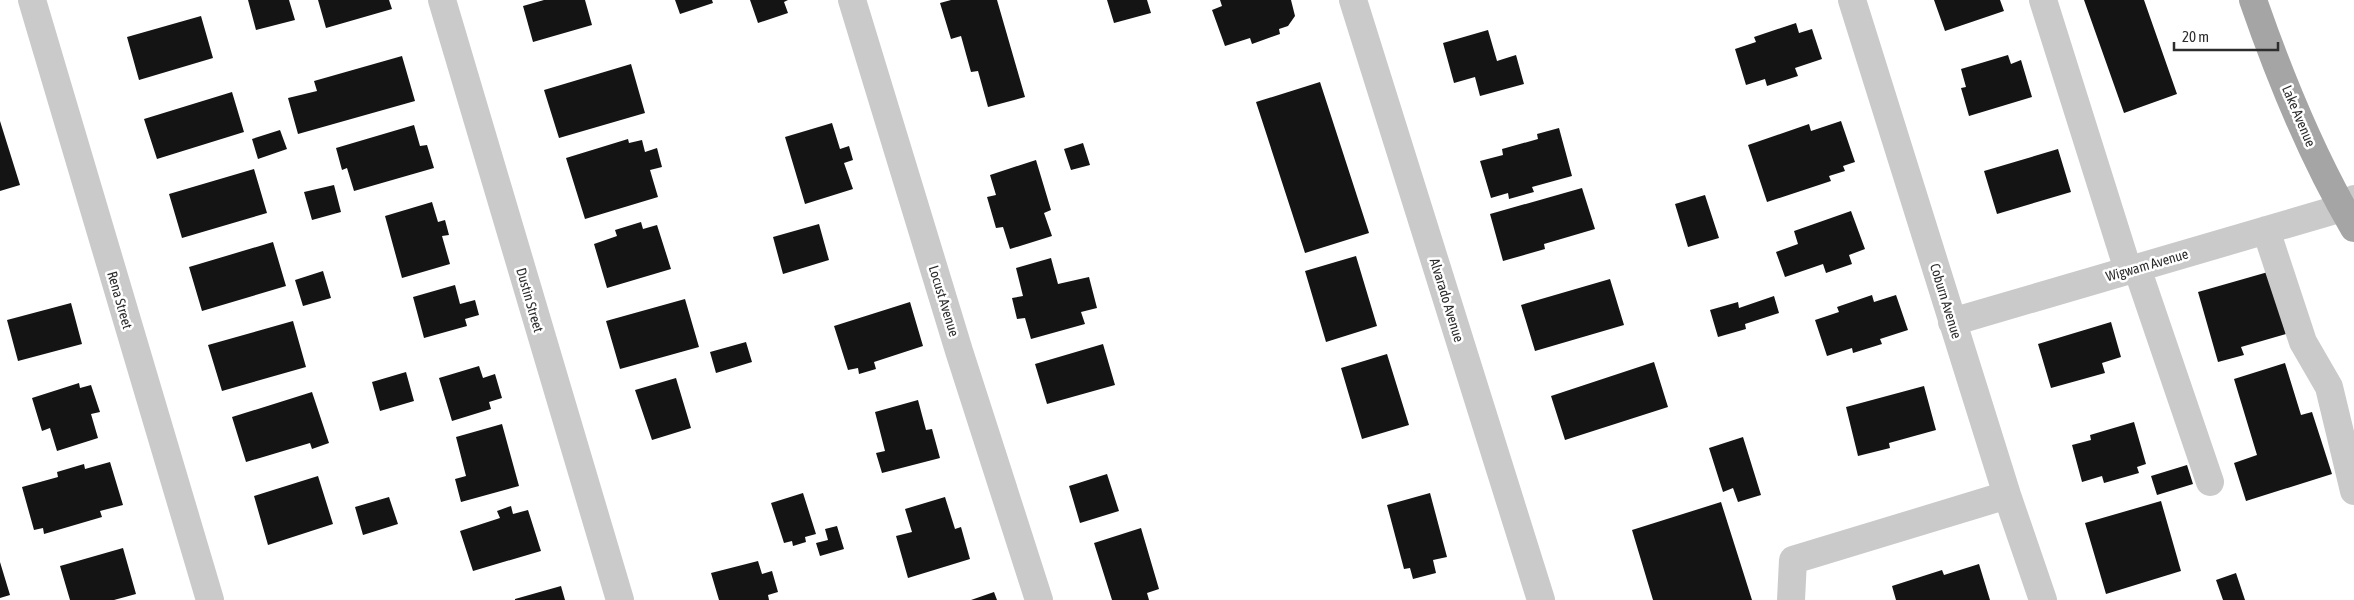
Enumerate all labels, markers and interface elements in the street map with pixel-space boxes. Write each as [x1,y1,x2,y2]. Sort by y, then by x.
scale bar [2174,20,2278,52]
text: 20 m [2182,28,2209,45]
street label: Lake Avenue [2279,83,2319,149]
street label: Wigwam Avenue [2104,246,2190,284]
street label: Alvarado Avenue [1427,256,1467,344]
street label: Coburn Avenue [1927,261,1965,341]
street label: Locust Avenue [926,263,962,339]
street label: Dustin Street [513,266,547,334]
street label: Rena Street [104,269,136,331]

